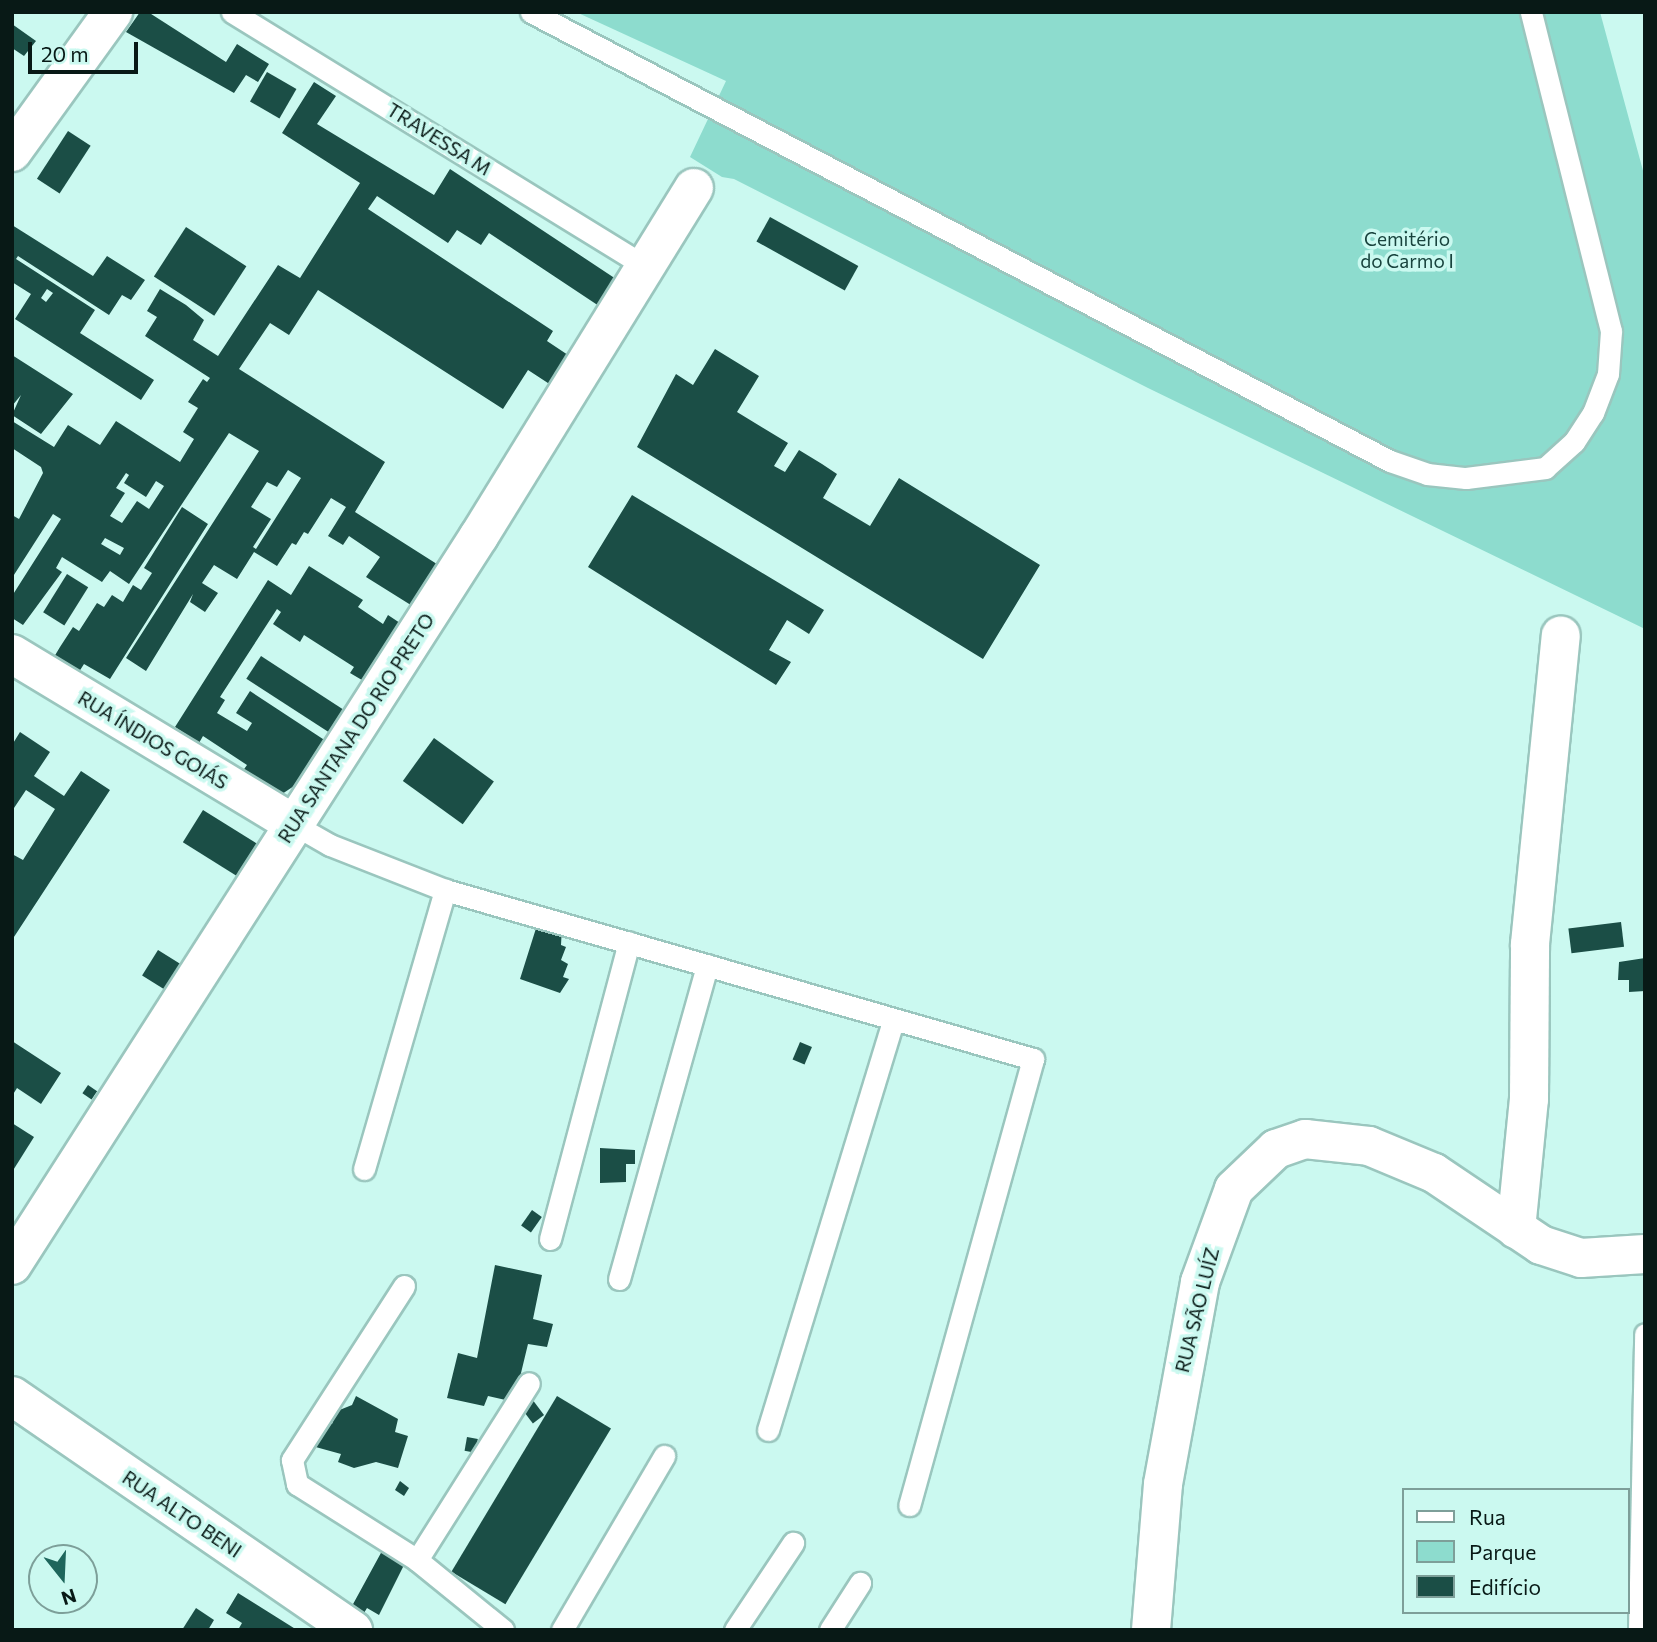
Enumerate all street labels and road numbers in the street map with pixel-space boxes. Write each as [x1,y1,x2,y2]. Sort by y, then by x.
street label: TRAVESSA M [383,98,495,180]
street label: RUA SANTANA DO RIO PRETO [273,609,439,847]
street label: RUA ÍNDIOS GOIÁS [74,686,232,794]
street label: RUA SÃO LUÍZ [1170,1245,1224,1375]
street label: RUA ALTO BENI [118,1466,246,1562]

